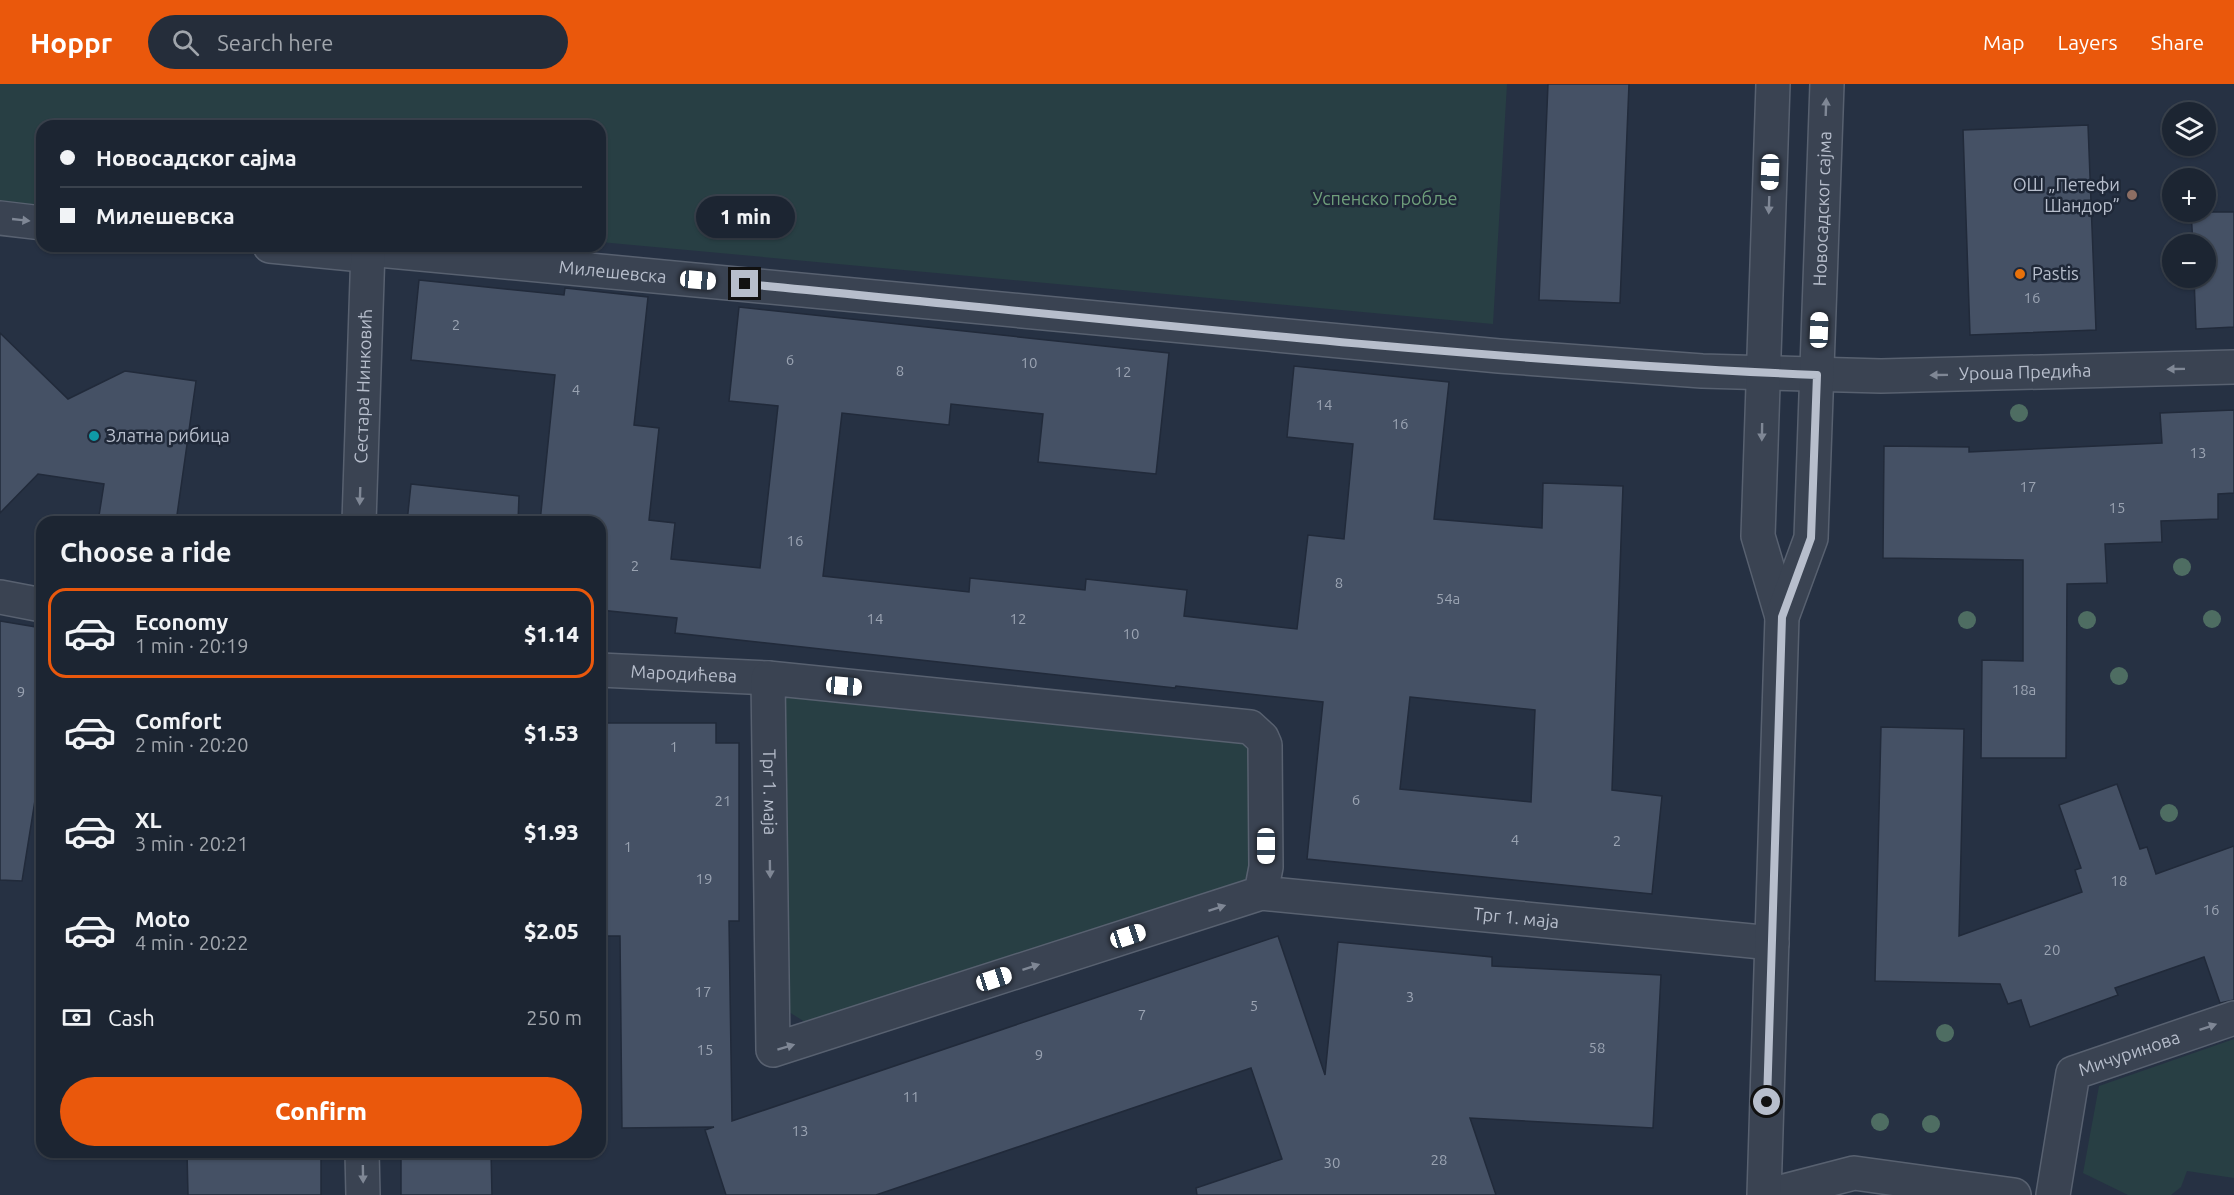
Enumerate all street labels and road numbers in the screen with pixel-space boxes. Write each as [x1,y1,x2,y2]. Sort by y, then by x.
street label: Новосадског сајма [1809,131,1834,287]
street label: Милешевска [558,256,668,286]
street label: Сестара Нинковић [350,308,375,464]
street label: Уроша Предића [1959,360,2092,383]
street label: Мародићева [630,660,738,686]
street label: Трг 1. маја [760,749,781,835]
street label: Трг 1. маја [1472,903,1560,931]
street label: Мичуринова [2076,1026,2182,1079]

